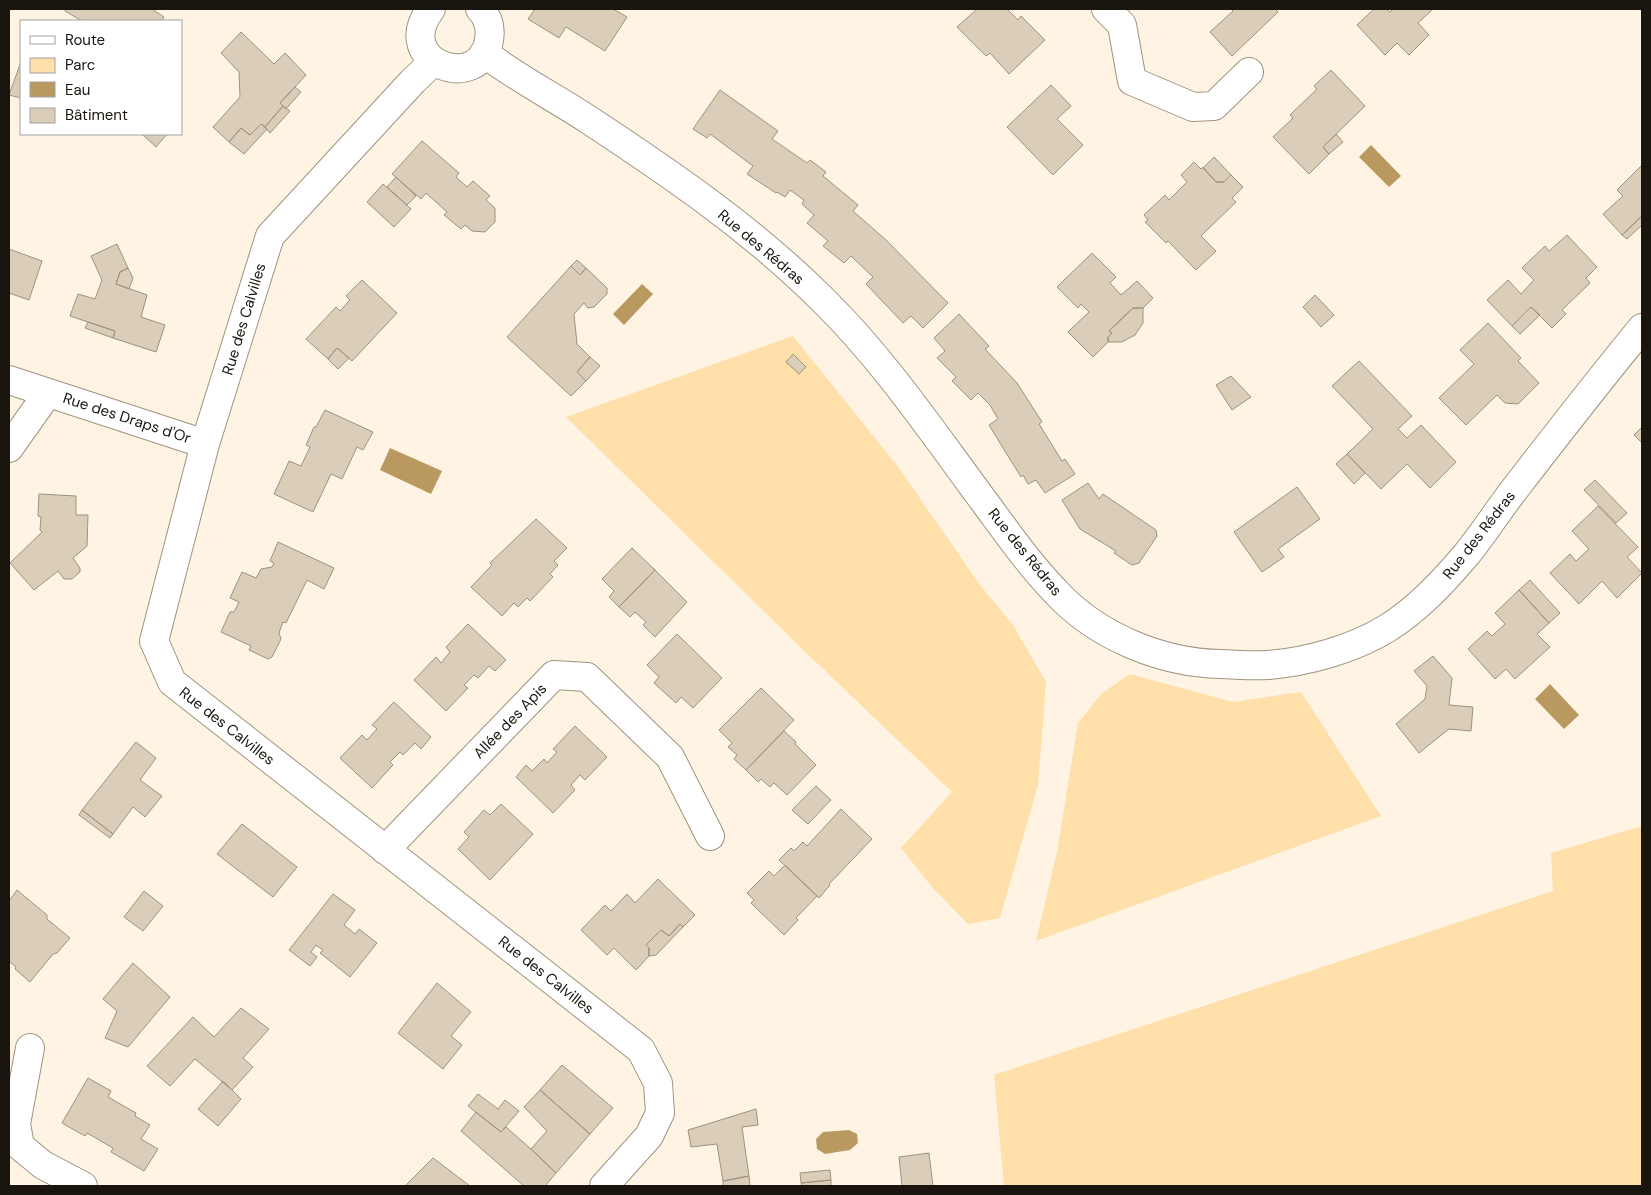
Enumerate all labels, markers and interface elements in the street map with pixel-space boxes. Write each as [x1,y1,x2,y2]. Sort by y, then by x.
legend [20,20,182,135]
text: Route [65,30,105,50]
text: Parc [65,55,95,75]
text: Eau [65,80,90,100]
text: Bâtiment [65,105,128,125]
street label: Rue des Rédras [714,205,808,289]
street label: Rue des Calvilles [217,261,271,377]
street label: Rue des Draps d'Or [60,388,194,448]
street label: Rue des Rédras [1438,487,1520,583]
street label: Rue des Rédras [984,504,1066,600]
street label: Allée des Apis [469,679,551,763]
street label: Rue des Calvilles [175,682,279,770]
street label: Rue des Calvilles [494,931,598,1019]

